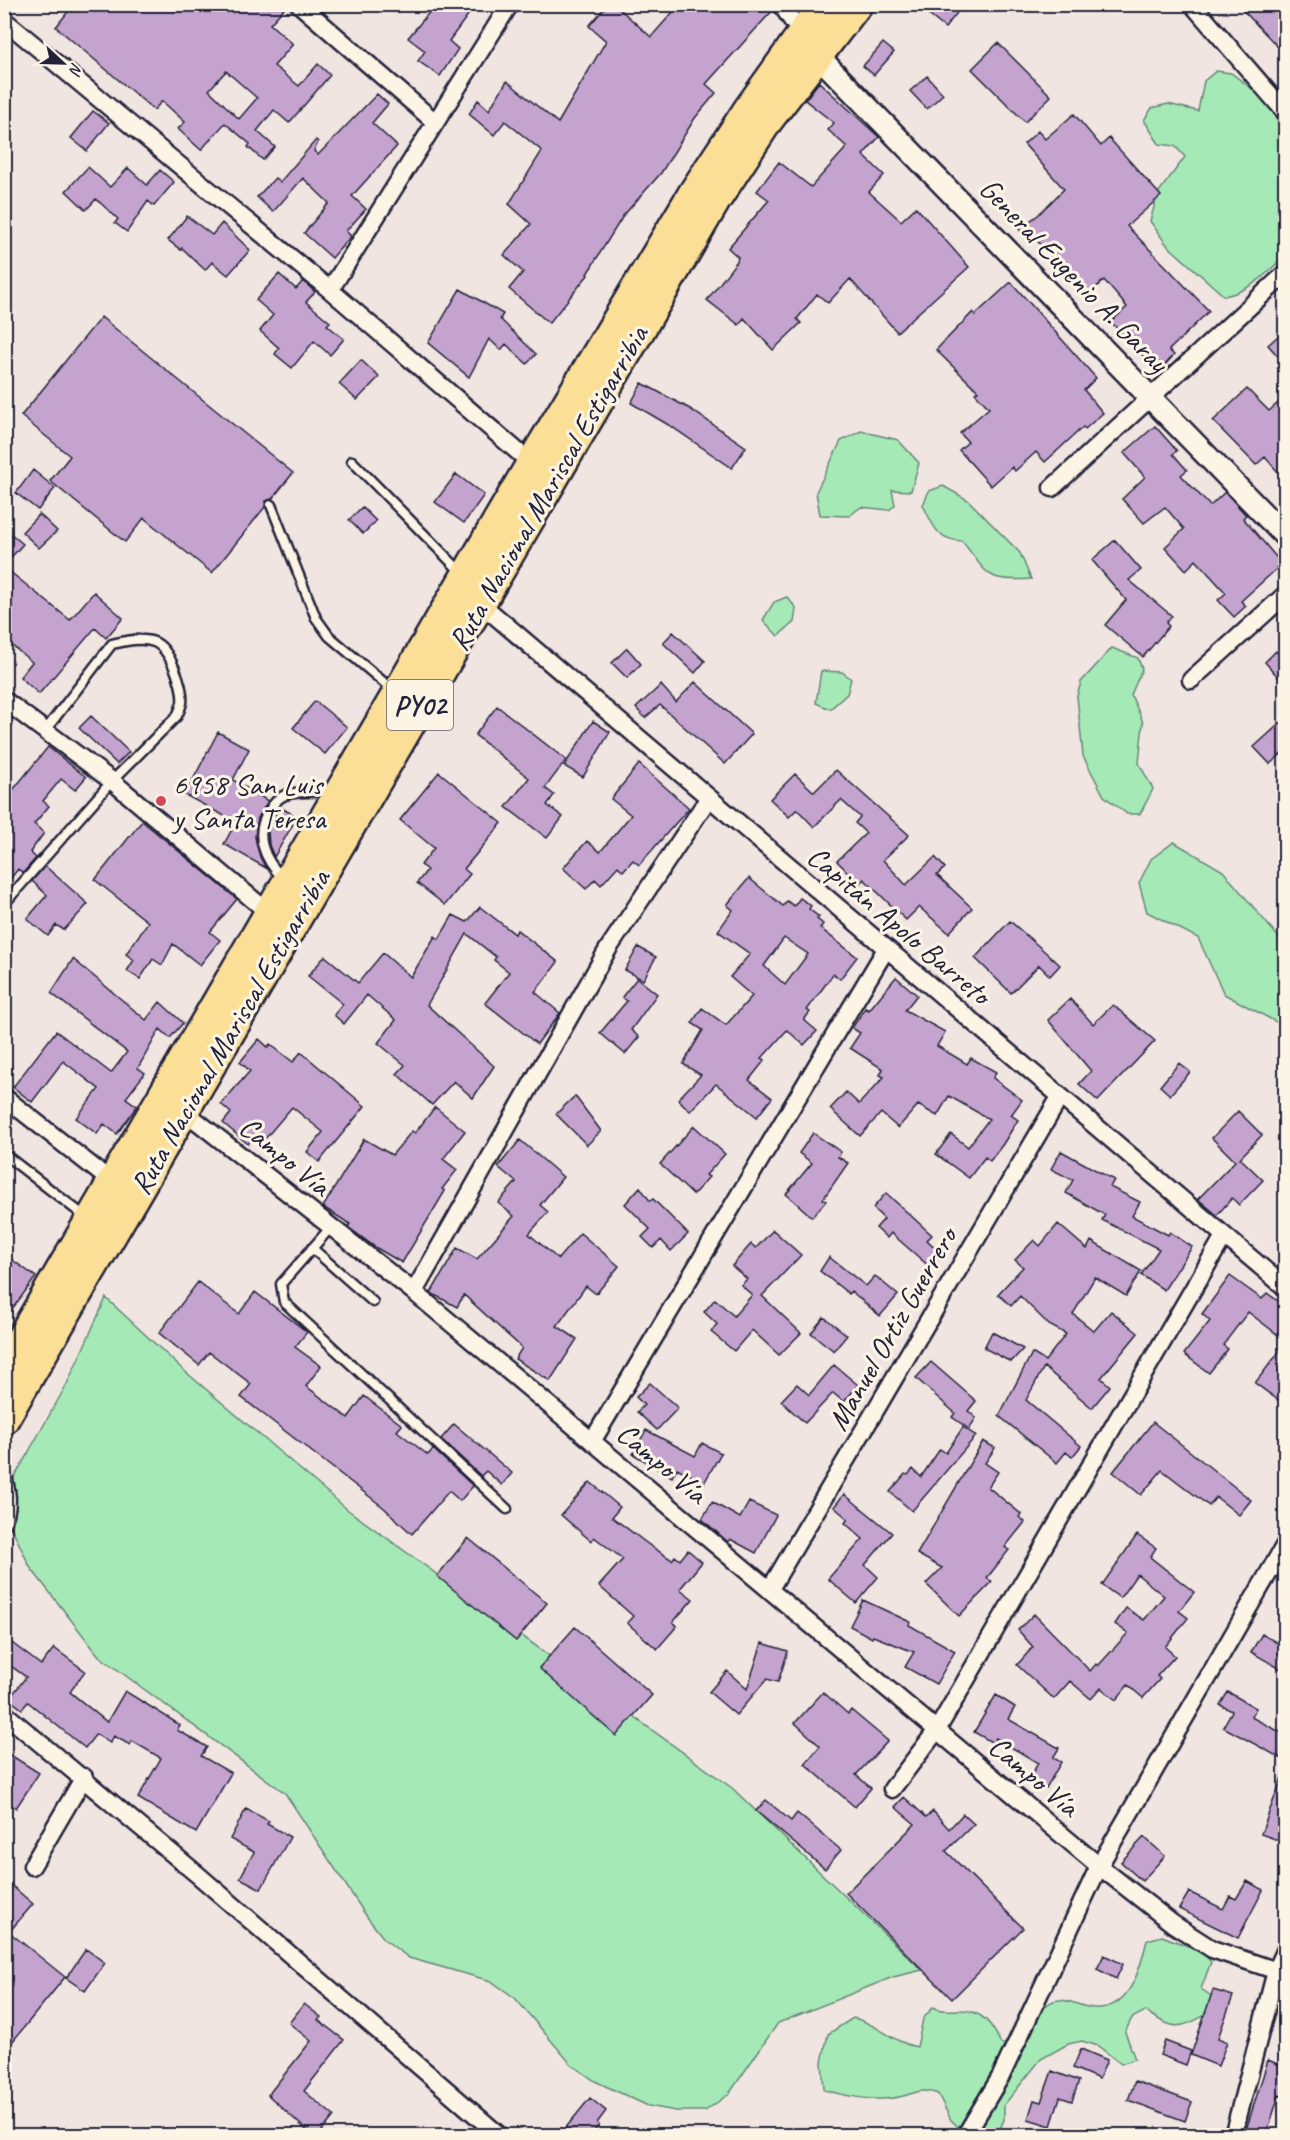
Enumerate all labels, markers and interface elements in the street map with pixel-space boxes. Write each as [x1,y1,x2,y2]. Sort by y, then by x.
north arrow [33,33,93,93]
text: N [64,60,87,79]
street label: General Eugenio A. Garay [971,170,1178,382]
street label: Ruta Nacional Mariscal Estigarribia [439,317,658,657]
road number: PY02 [387,680,453,730]
place label: 6958 San Luis y Santa Teresa [171,765,327,837]
marker: 6958 San Luis y Santa Teresa [154,794,168,808]
street label: Capitán Apolo Barreto [800,837,1001,1015]
street label: Ruta Nacional Mariscal Estigarribia [121,861,340,1201]
street label: Campo Vía [232,1108,340,1206]
street label: Manuel Ortiz Guerrero [819,1218,967,1437]
street label: Campo Vía [609,1414,717,1513]
street label: Campo Vía [981,1727,1089,1826]

